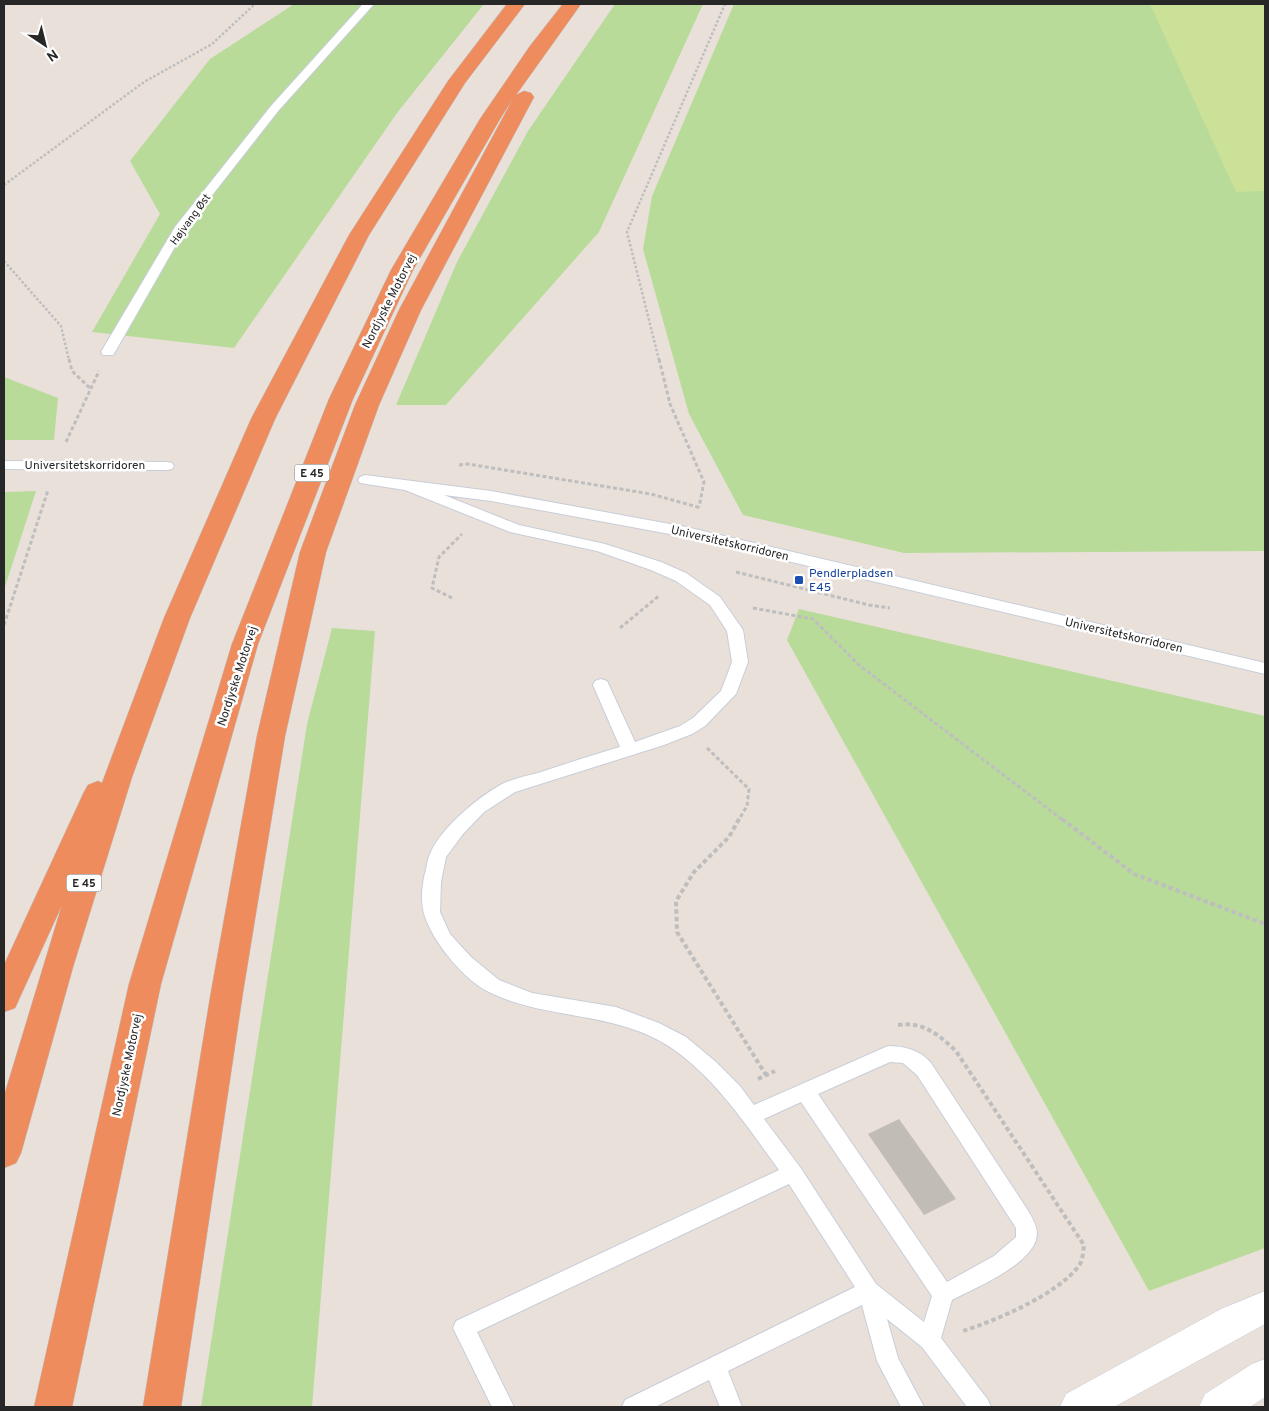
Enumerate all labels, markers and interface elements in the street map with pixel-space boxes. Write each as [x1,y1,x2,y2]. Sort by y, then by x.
north arrow [20,20,70,70]
text: N [43,45,61,64]
street label: Højvang Øst [167,191,214,248]
street label: Nordjyske Motorvej [359,251,421,352]
street label: Universitetskorridoren [25,458,145,474]
road number: E 45 [294,464,330,482]
street label: Universitetskorridoren [669,523,790,565]
place label: Pendlerpladsen E45 [809,566,893,596]
marker: Pendlerpladsen E45 [793,574,805,586]
street label: Universitetskorridoren [1063,615,1184,657]
street label: Nordjyske Motorvej [214,624,262,728]
road number: E 45 [66,874,102,891]
street label: Nordjyske Motorvej [109,1012,147,1118]

